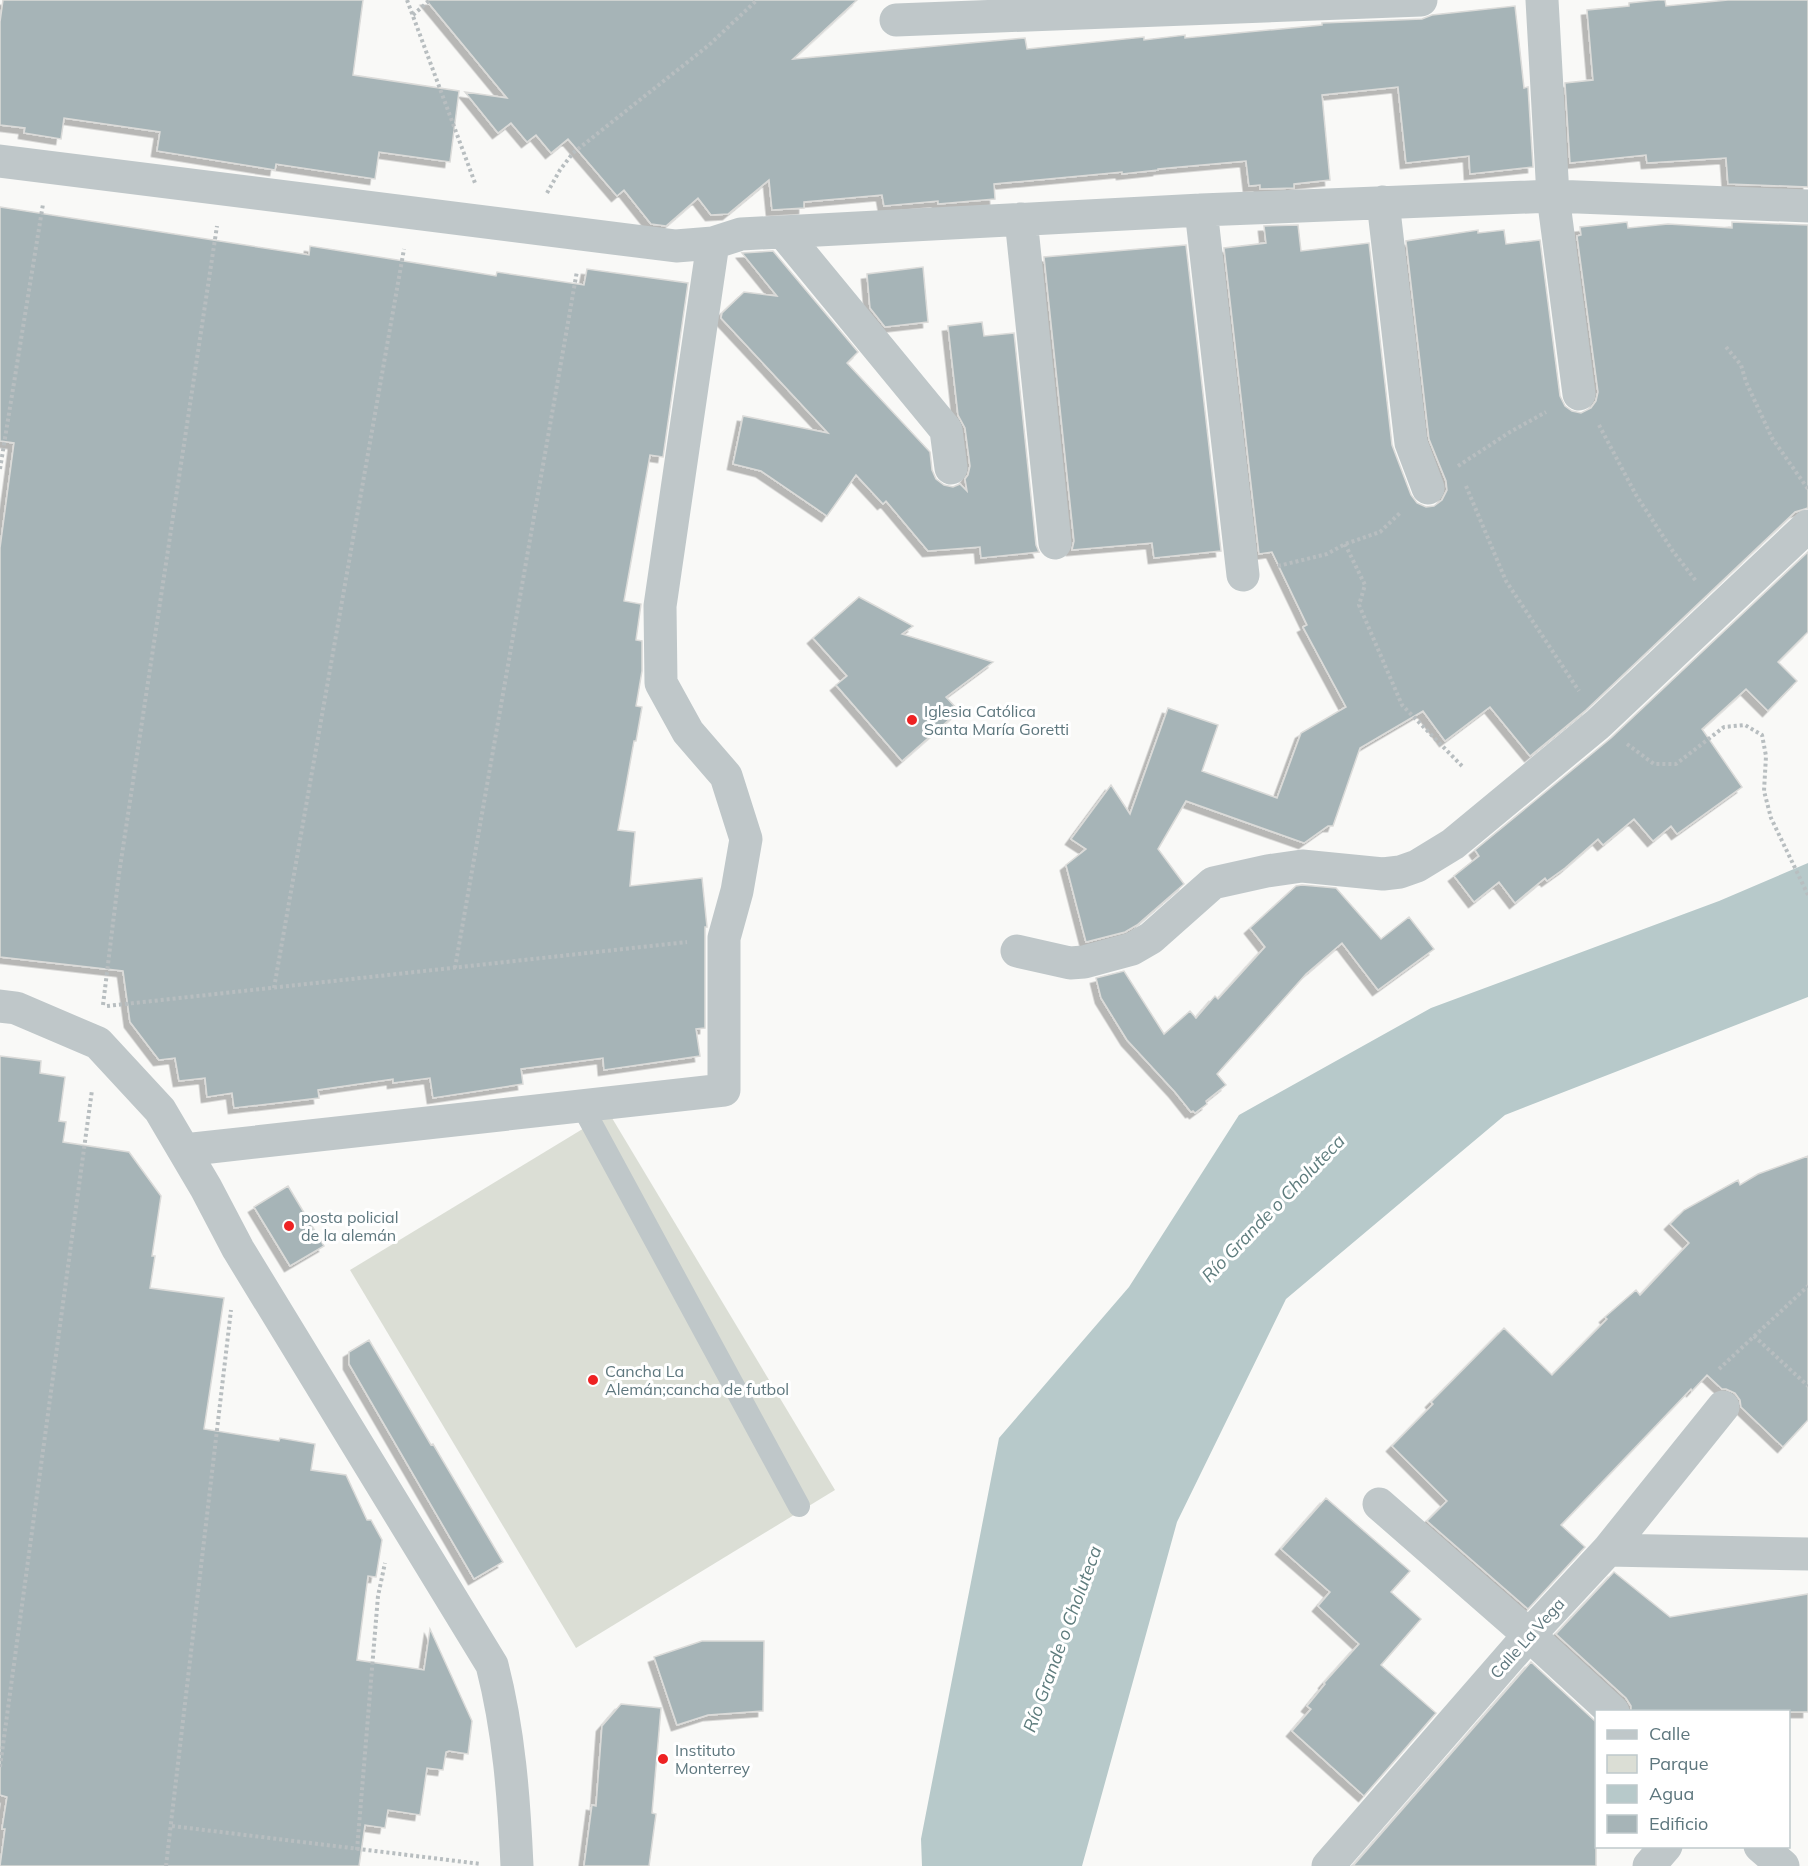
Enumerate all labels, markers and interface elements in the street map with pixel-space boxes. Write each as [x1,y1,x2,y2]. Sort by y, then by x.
place label: Iglesia Católica Santa María Goretti [924,701,1069,739]
marker: Iglesia Católica Santa María Goretti [905,713,919,727]
water label: Río Grande o Choluteca [1197,1129,1350,1287]
place label: posta policial de la alemán [301,1207,398,1245]
marker: posta policial de la alemán [282,1219,296,1233]
place label: Cancha La Alemán;cancha de futbol [605,1361,789,1399]
marker: Cancha La Alemán;cancha de futbol [586,1373,600,1387]
water label: Río Grande o Choluteca [1018,1543,1106,1735]
street label: Calle La Vega [1486,1594,1568,1682]
legend [1595,1710,1790,1848]
text: Calle [1649,1722,1690,1745]
place label: Instituto Monterrey [675,1740,751,1778]
marker: Instituto Monterrey [656,1752,670,1766]
text: Parque [1649,1752,1708,1775]
text: Agua [1649,1782,1694,1805]
text: Edificio [1649,1812,1708,1835]

